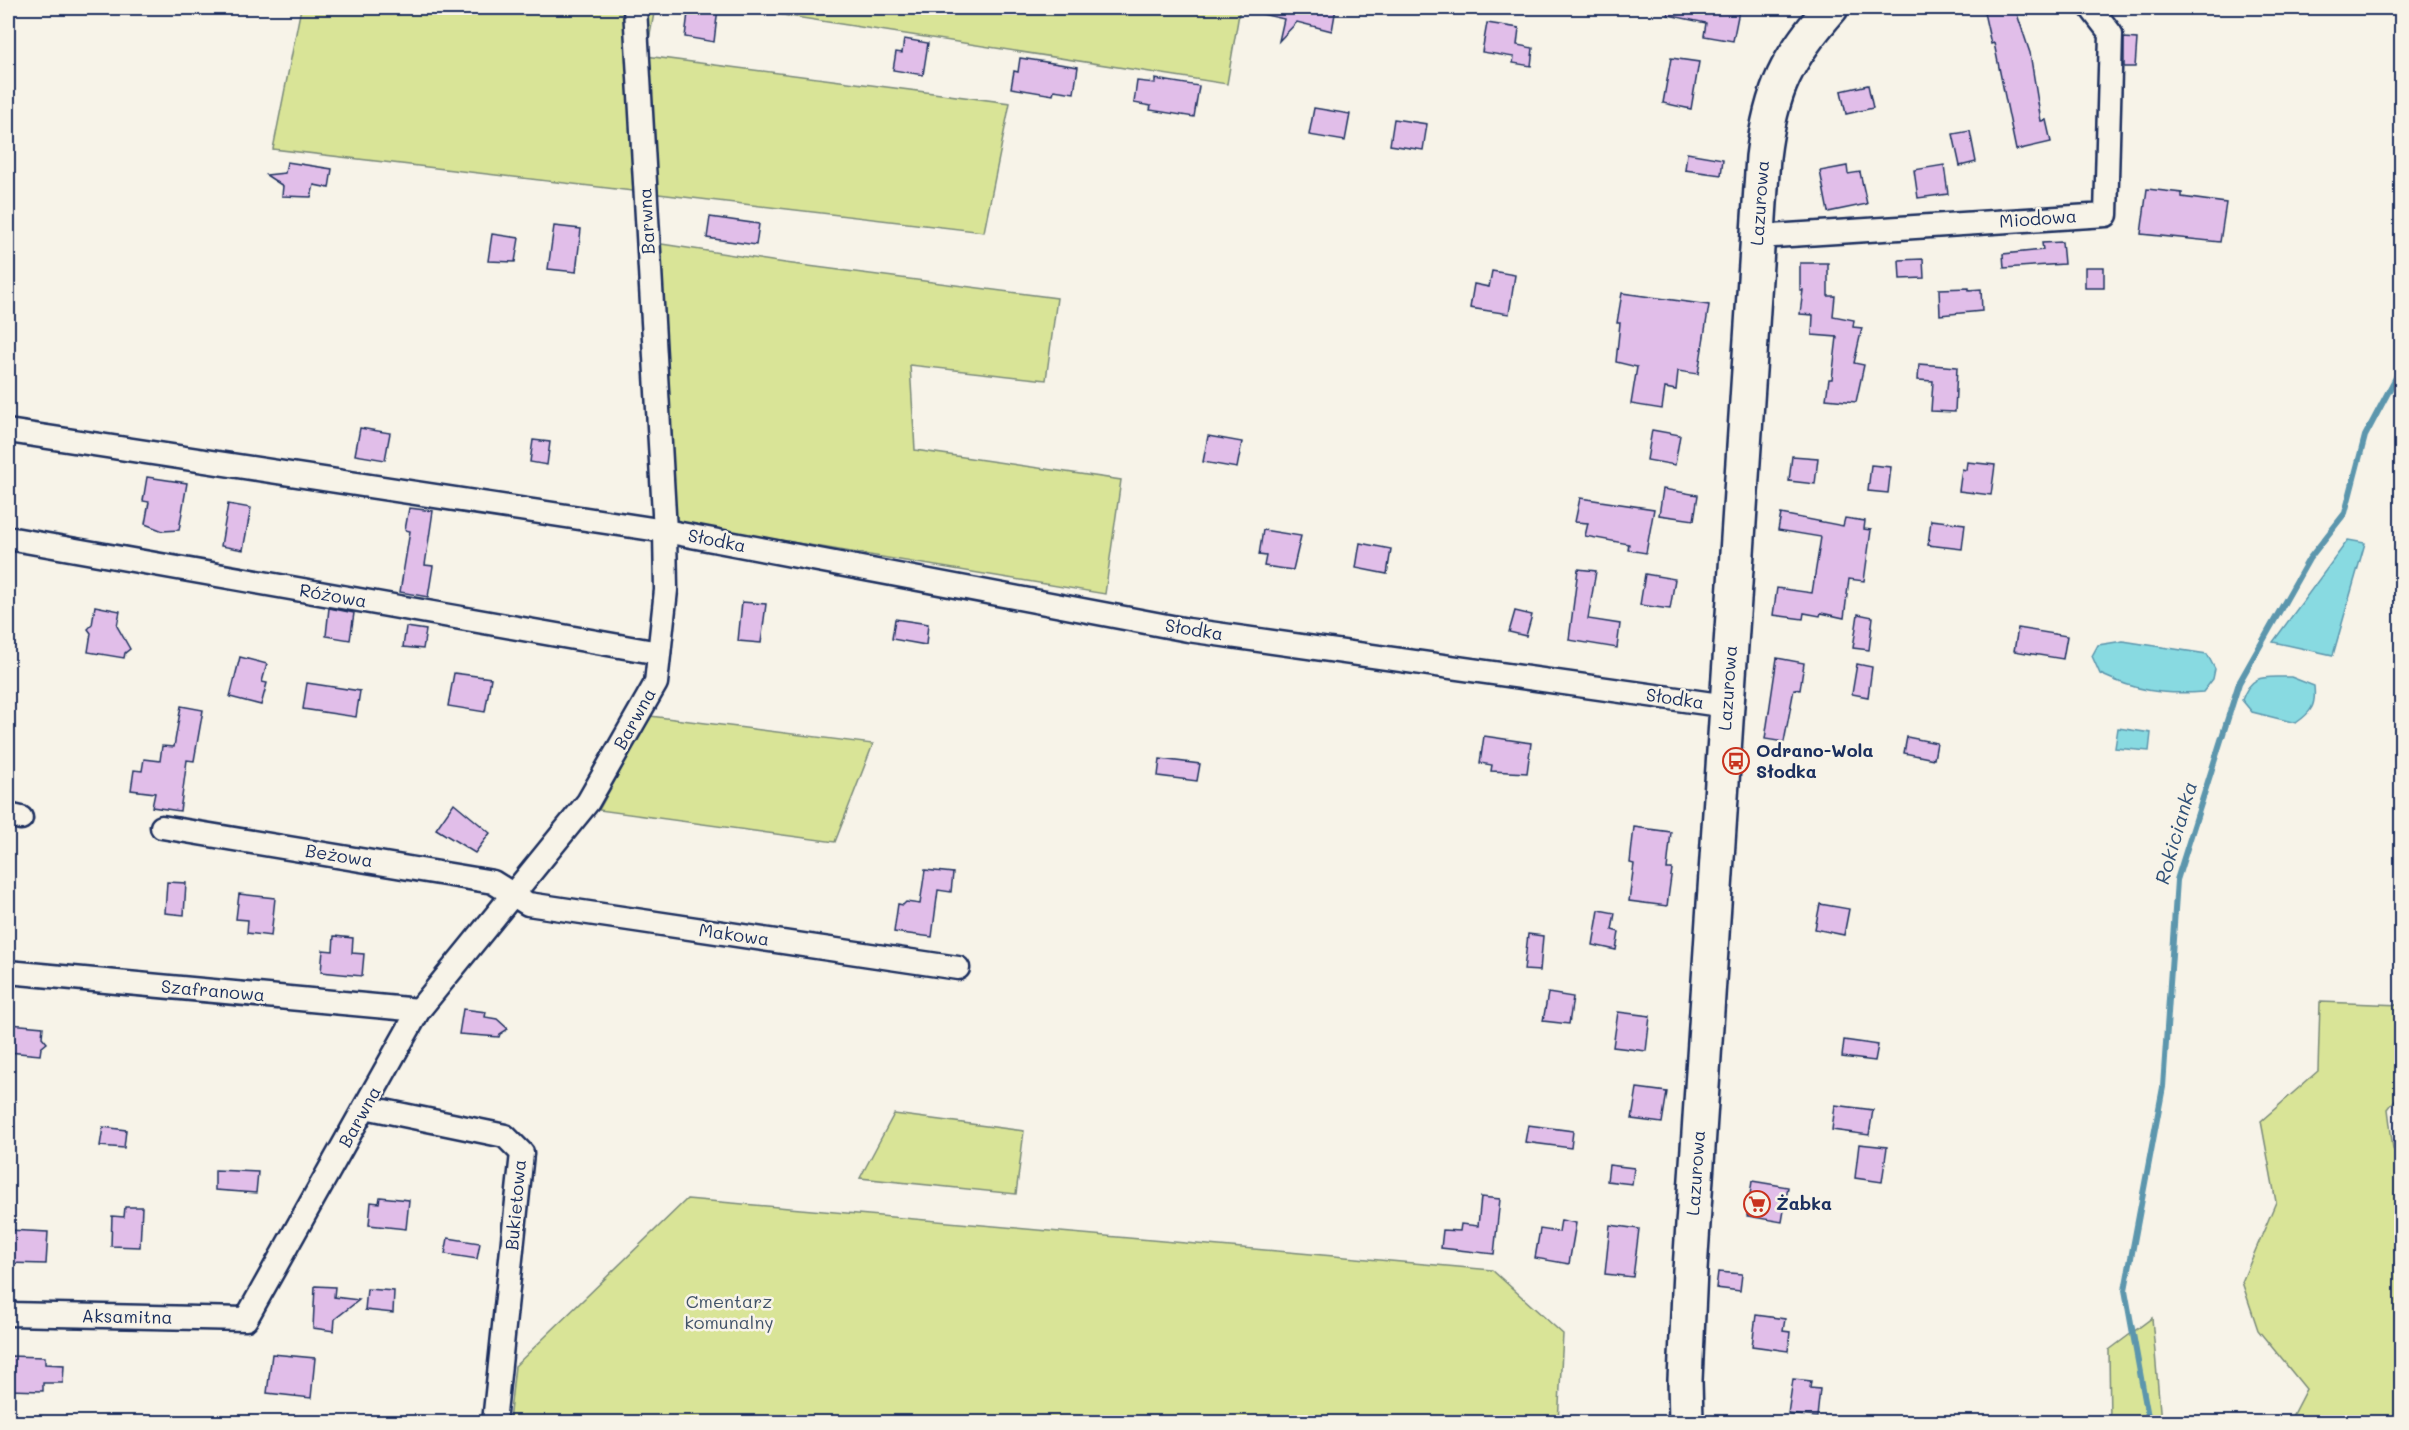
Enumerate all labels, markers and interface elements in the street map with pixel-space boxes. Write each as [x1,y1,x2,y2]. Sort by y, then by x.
street label: Lazurowa [1744,159,1774,246]
street label: Barwna [632,187,660,255]
street label: Miodowa [1998,203,2078,233]
street label: Słodka [686,523,748,557]
street label: Różowa [298,577,369,613]
street label: Słodka [1163,613,1225,645]
street label: Lazurowa [1712,644,1742,731]
street label: Słodka [1644,682,1706,714]
street label: Barwna [607,684,661,753]
place label: Odrano-Wola Słodka [1756,738,1873,783]
bus stop icon: Odrano-Wola Słodka [1721,746,1751,776]
water label: Rokicianka [2148,778,2202,887]
street label: Beżowa [304,838,375,872]
street label: Makowa [697,917,771,951]
street label: Szafranowa [160,973,266,1007]
street label: Barwna [332,1082,386,1151]
street label: Lazurowa [1680,1129,1710,1216]
street label: Bukietowa [499,1159,531,1251]
supermarket icon: Żabka [1742,1189,1772,1219]
place label: Żabka [1776,1191,1832,1215]
park label: Cmentarz komunalny [684,1289,774,1334]
street label: Aksamitna [81,1303,173,1329]

